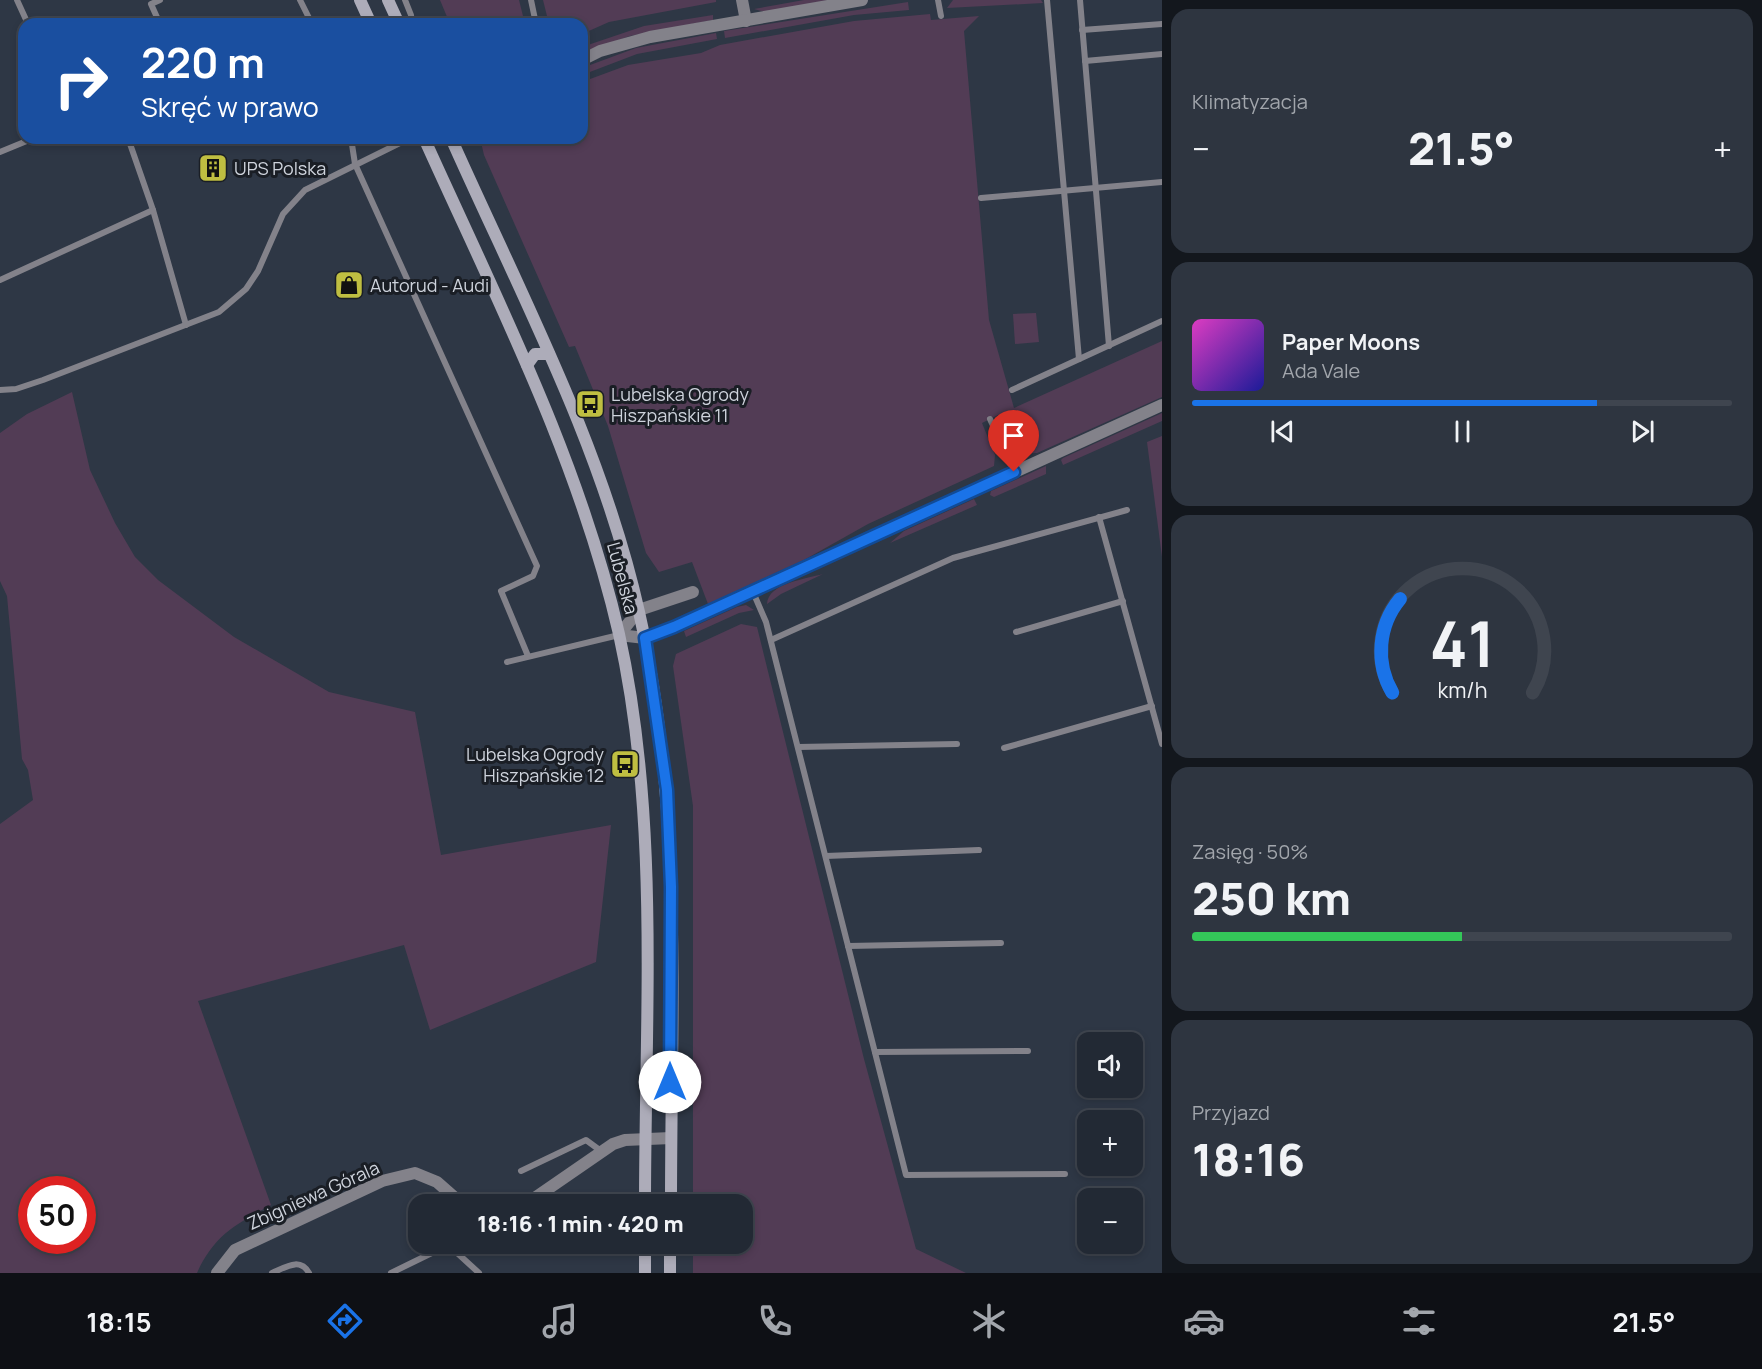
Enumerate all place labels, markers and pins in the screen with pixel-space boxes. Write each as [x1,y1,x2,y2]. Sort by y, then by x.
building icon: UPS Polska [197,152,229,184]
place label: UPS Polska [234,156,326,180]
shop icon: Autorud - Audi [333,269,365,301]
place label: Autorud - Audi [370,273,489,297]
place label: Lubelska Ogrody Hiszpańskie 11 [611,382,750,427]
bus stop icon: Lubelska Ogrody Hiszpańskie 11 [574,388,606,420]
pin [988,410,1039,472]
place label: Lubelska Ogrody Hiszpańskie 12 [466,742,604,787]
bus stop icon: Lubelska Ogrody Hiszpańskie 12 [609,748,641,780]

